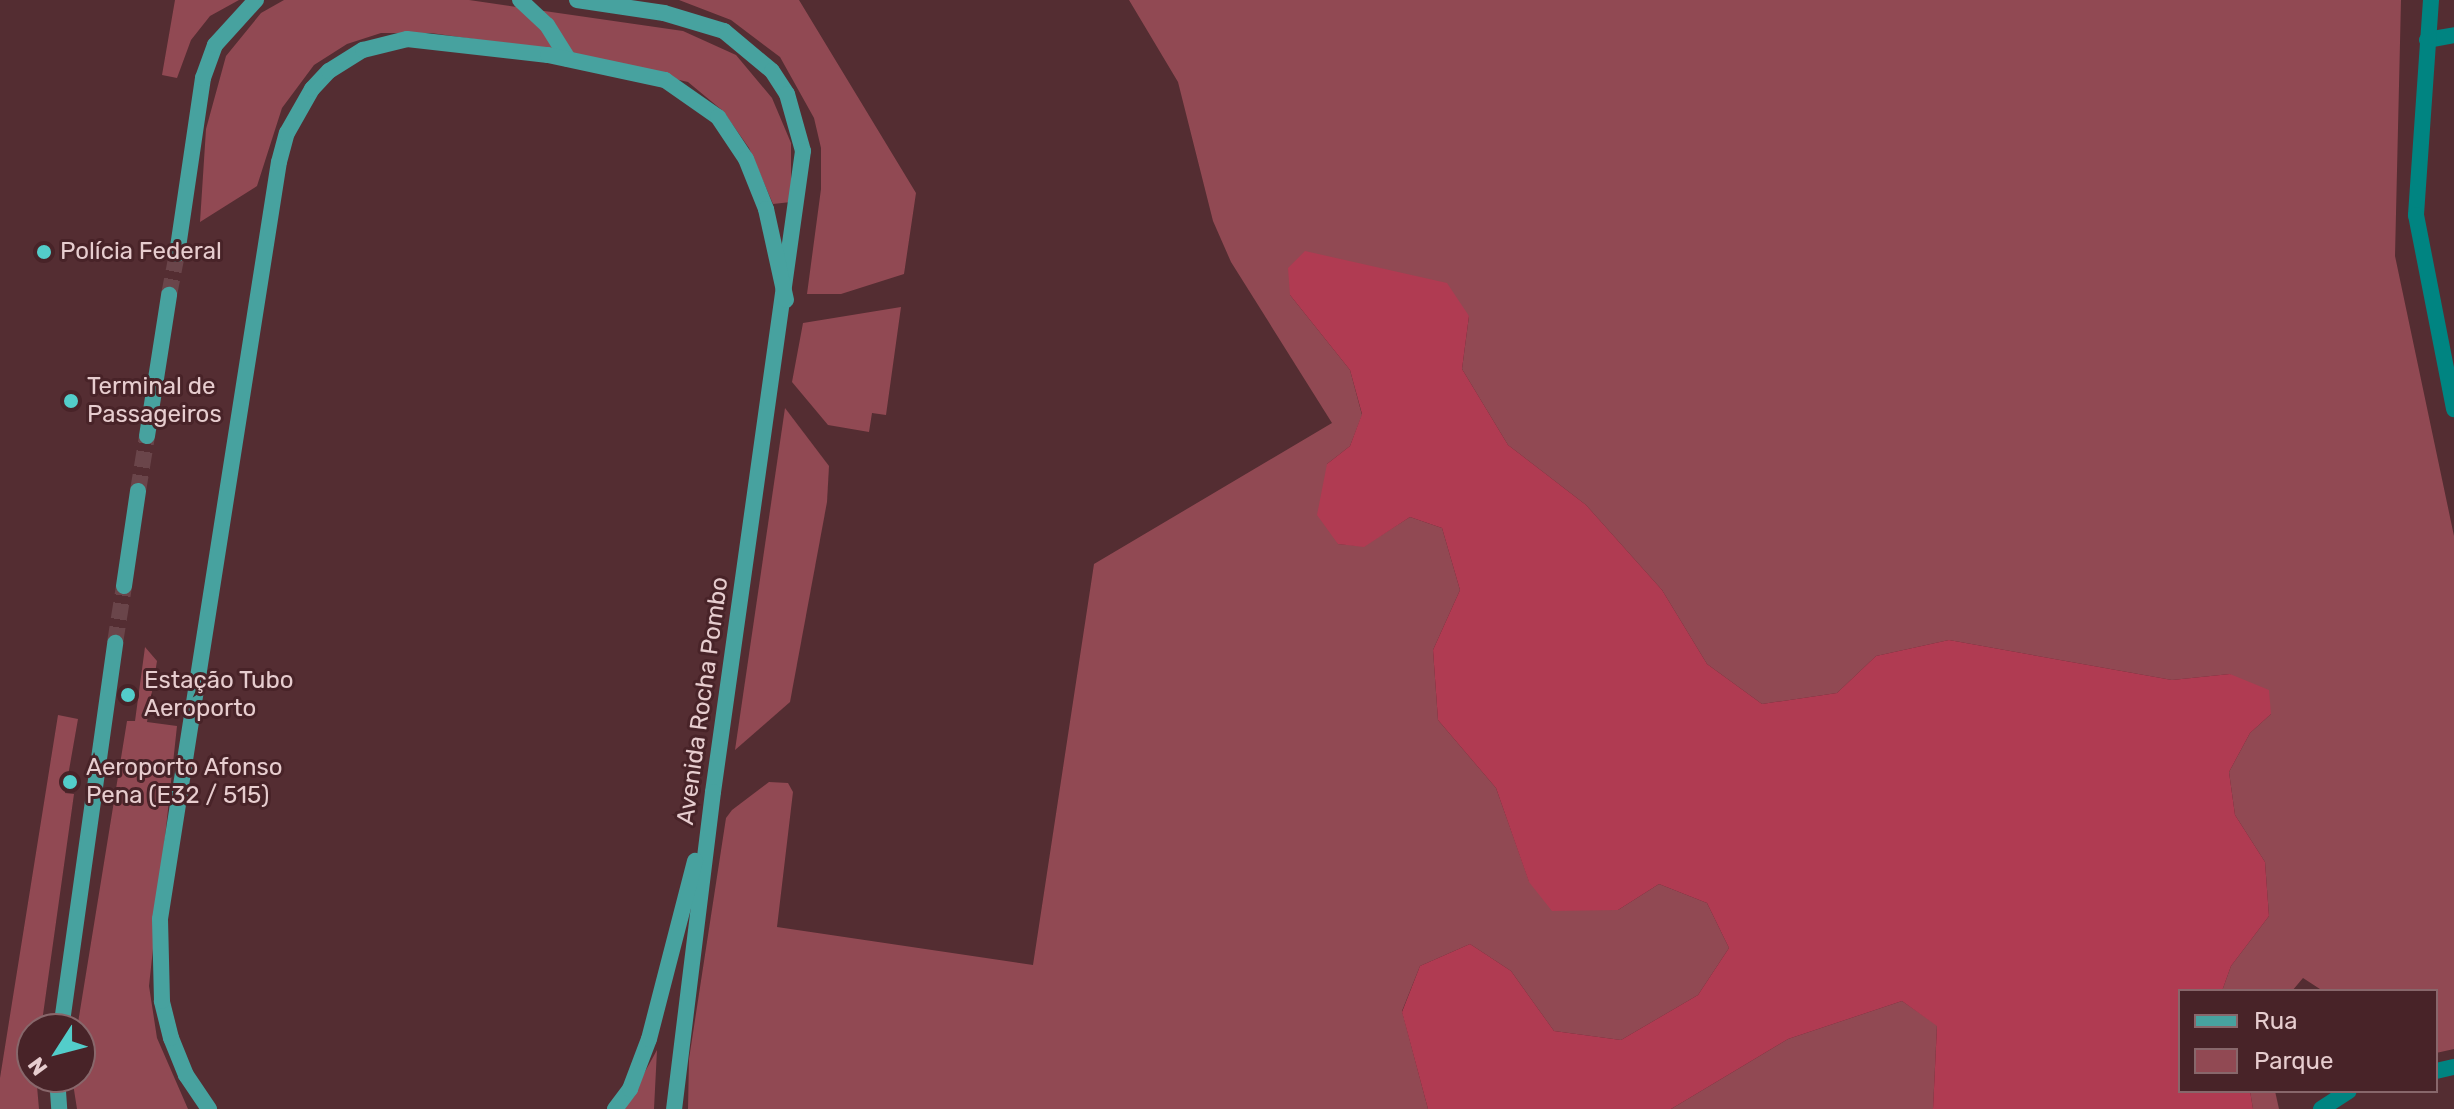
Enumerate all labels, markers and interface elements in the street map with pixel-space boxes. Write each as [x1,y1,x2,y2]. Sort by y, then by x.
place label: Polícia Federal [60,238,222,266]
marker: Polícia Federal [35,243,53,261]
place label: Terminal de Passageiros [87,373,222,429]
marker: Terminal de Passageiros [62,392,80,410]
street label: Avenida Rocha Pombo [671,575,735,827]
place label: Estação Tubo Aeroporto [144,667,294,723]
marker: Estação Tubo Aeroporto [119,686,137,704]
place label: Aeroporto Afonso Pena (E32 / 515) [86,754,283,810]
marker: Aeroporto Afonso Pena (E32 / 515) [61,773,79,791]
legend [2178,989,2438,1093]
text: Rua [2254,1007,2297,1035]
north arrow [16,1013,96,1093]
text: Parque [2254,1047,2333,1075]
text: N [22,1052,53,1081]

